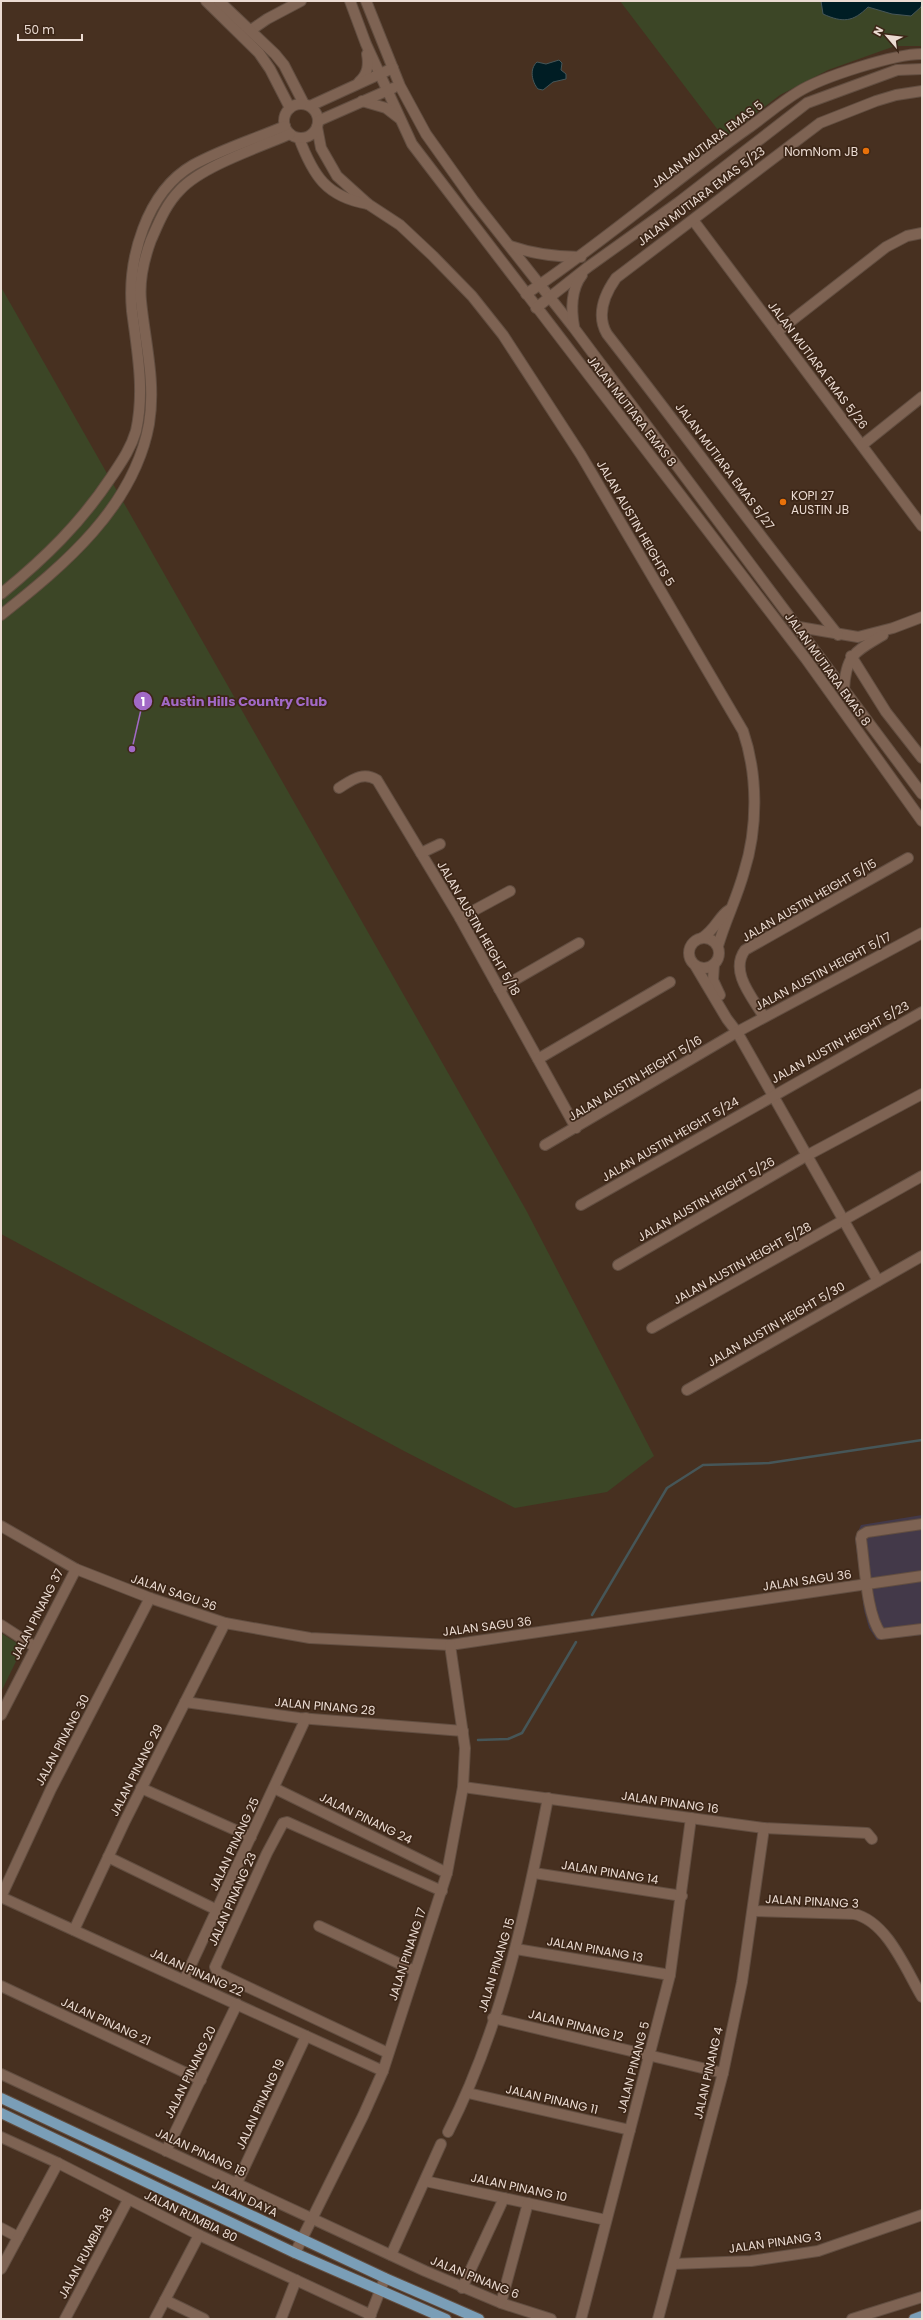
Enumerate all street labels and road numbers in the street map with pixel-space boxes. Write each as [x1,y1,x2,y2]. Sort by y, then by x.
street label: JALAN MUTIARA EMAS 5 [647,96,767,192]
street label: JALAN MUTIARA EMAS 5/23 [634,142,768,250]
street label: JALAN MUTIARA EMAS 5/26 [764,297,872,433]
street label: JALAN MUTIARA EMAS 8 [583,352,681,470]
street label: JALAN MUTIARA EMAS 5/27 [671,399,779,534]
street label: JALAN AUSTIN HEIGHTS 5 [593,457,679,589]
street label: JALAN MUTIARA EMAS 8 [781,609,875,729]
street label: JALAN AUSTIN HEIGHT 5/15 [738,854,880,946]
street label: JALAN AUSTIN HEIGHT 5/18 [433,857,525,999]
street label: JALAN AUSTIN HEIGHT 5/17 [752,928,895,1014]
street label: JALAN AUSTIN HEIGHT 5/23 [768,997,912,1087]
street label: JALAN AUSTIN HEIGHT 5/16 [565,1031,705,1125]
street label: JALAN AUSTIN HEIGHT 5/24 [598,1092,742,1185]
street label: JALAN AUSTIN HEIGHT 5/26 [634,1153,778,1245]
street label: JALAN AUSTIN HEIGHT 5/28 [670,1218,814,1308]
street label: JALAN AUSTIN HEIGHT 5/30 [704,1278,848,1370]
street label: JALAN PINANG 37 [7,1565,68,1663]
street label: JALAN SAGU 36 [761,1565,853,1595]
street label: JALAN SAGU 36 [129,1569,219,1615]
street label: JALAN SAGU 36 [441,1612,533,1640]
street label: JALAN PINANG 30 [31,1691,93,1789]
street label: JALAN PINANG 28 [274,1693,376,1719]
street label: JALAN PINANG 29 [105,1721,167,1819]
street label: JALAN PINANG 16 [620,1787,720,1817]
street label: JALAN PINANG 24 [317,1788,416,1848]
street label: JALAN PINANG 25 [205,1795,263,1893]
street label: JALAN PINANG 23 [204,1850,260,1948]
street label: JALAN PINANG 14 [560,1856,660,1888]
street label: JALAN PINANG 3 [765,1890,859,1912]
street label: JALAN PINANG 17 [384,1905,430,2003]
street label: JALAN PINANG 15 [474,1916,518,2014]
street label: JALAN PINANG 13 [545,1932,645,1966]
street label: JALAN PINANG 22 [148,1944,246,2000]
street label: JALAN PINANG 21 [58,1993,154,2049]
street label: JALAN PINANG 12 [527,2005,625,2045]
street label: JALAN PINANG 5 [613,2019,653,2115]
street label: JALAN PINANG 20 [160,2023,220,2121]
street label: JALAN PINANG 4 [689,2025,727,2121]
street label: JALAN PINANG 19 [232,2056,288,2152]
street label: JALAN PINANG 11 [504,2080,600,2118]
street label: JALAN PINANG 18 [153,2124,249,2180]
street label: JALAN PINANG 10 [469,2168,569,2206]
street label: JALAN DAYA [209,2175,281,2221]
street label: JALAN RUMBIA 80 [142,2186,240,2246]
street label: JALAN RUMBIA 38 [54,2204,116,2302]
street label: JALAN PINANG 3 [727,2227,823,2257]
street label: JALAN PINANG 6 [428,2251,522,2303]

